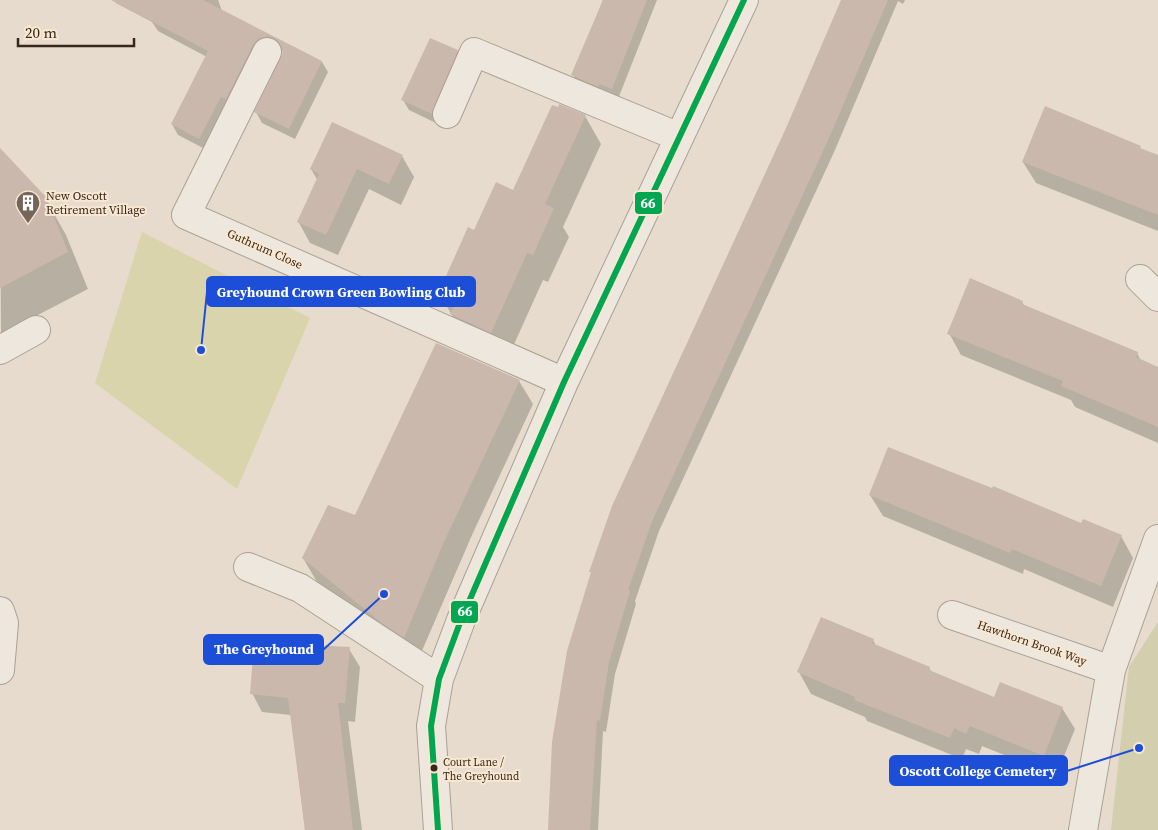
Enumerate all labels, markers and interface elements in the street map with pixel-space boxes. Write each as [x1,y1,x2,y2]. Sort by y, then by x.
scale bar [18,15,134,47]
text: 20 m [25,22,57,43]
place label: New Oscott Retirement Village [46,188,145,218]
building icon: New Oscott Retirement Village [15,190,41,224]
line badge: 66 [634,191,663,215]
text: 66 [640,193,656,213]
street label: Guthrum Close [225,225,305,273]
callout: Greyhound Crown Green Bowling Club [207,277,475,306]
text: Greyhound Crown Green Bowling Club [217,282,466,302]
line badge: 66 [450,600,479,624]
text: 66 [457,601,473,621]
street label: Hawthorn Brook Way [975,617,1090,669]
callout: The Greyhound [204,635,323,664]
text: The Greyhound [214,639,315,659]
place label: Court Lane / The Greyhound [443,755,520,784]
callout: Oscott College Cemetery [890,756,1067,785]
text: Oscott College Cemetery [899,761,1057,781]
marker: Court Lane / The Greyhound [429,763,439,773]

